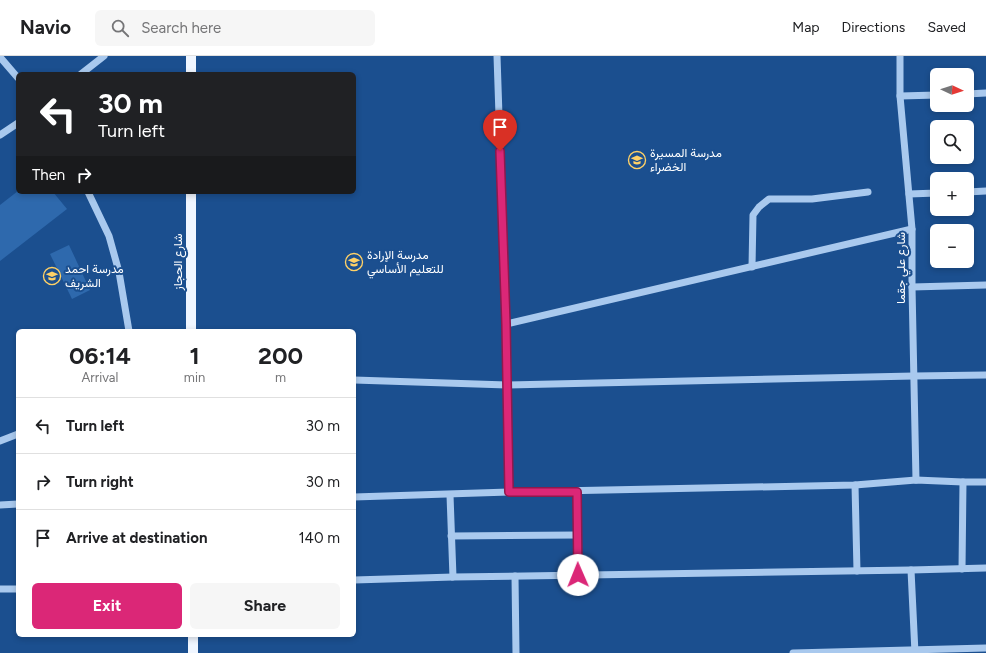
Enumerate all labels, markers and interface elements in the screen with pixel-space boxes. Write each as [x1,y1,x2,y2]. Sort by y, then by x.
search box [95,10,375,46]
text: Navio [20,16,71,39]
icon: search [109,17,131,39]
text: Search here [141,19,221,37]
text: Map [792,19,820,36]
text: Directions [842,19,905,36]
text: Saved [927,19,966,36]
north arrow [930,68,974,112]
map controls [930,68,974,268]
text: 30 m [98,86,163,120]
icon: left [32,88,84,140]
pin [483,110,517,151]
icon: arrive [489,116,511,138]
text: Turn left [98,120,165,142]
button: search [930,120,974,164]
place label: مدرسة المسيرة الخضراء [650,146,722,175]
school or university icon: مدرسة المسيرة الخضراء [627,150,647,170]
icon: right [73,164,95,186]
text: Then [32,166,65,184]
button: + [930,172,974,216]
button: − [930,224,974,268]
street label: شارع علي جقما [894,232,911,304]
street label: شارع الحجاز [171,234,187,291]
place label: مدرسة الإرادة للتعليم الأساسي [367,248,444,279]
school or university icon: مدرسة الإرادة للتعليم الأساسي [344,252,364,272]
place label: مدرسة احمد الشريف [65,262,124,291]
school or university icon: مدرسة احمد الشريف [42,266,62,286]
text: 06:14 [69,341,131,370]
text: 1 [189,341,200,370]
text: 200 [258,341,303,370]
text: Arrival [82,370,118,385]
text: min [184,370,205,385]
text: m [275,370,286,385]
icon: left [32,415,54,437]
text: Turn left [66,417,124,435]
text: 30 m [306,417,340,435]
icon: right [32,471,54,493]
text: Turn right [66,473,134,491]
text: 30 m [306,473,340,491]
icon: arrive [32,527,54,549]
text: Arrive at destination [66,529,207,547]
text: 140 m [298,529,340,547]
position arrow [557,554,599,596]
button: Exit [32,583,182,629]
button: Share [190,583,340,629]

